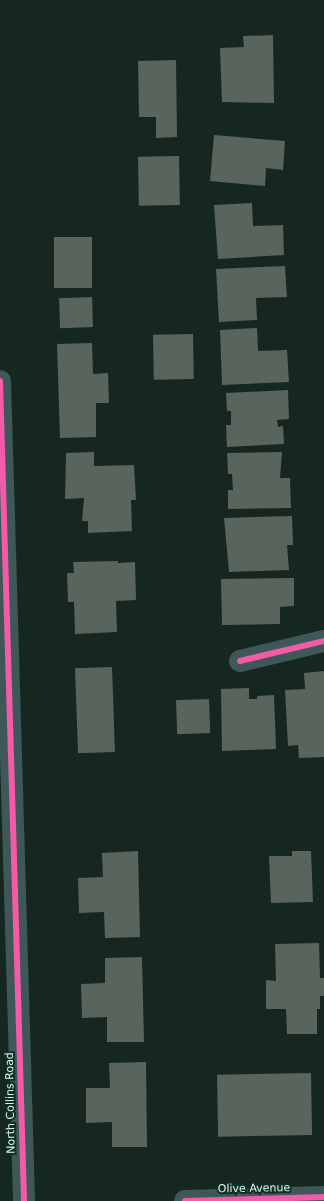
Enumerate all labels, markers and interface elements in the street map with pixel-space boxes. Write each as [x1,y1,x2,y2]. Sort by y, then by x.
street label: North Collins Road [4,1052,18,1154]
street label: Olive Avenue [218,1182,290,1196]

